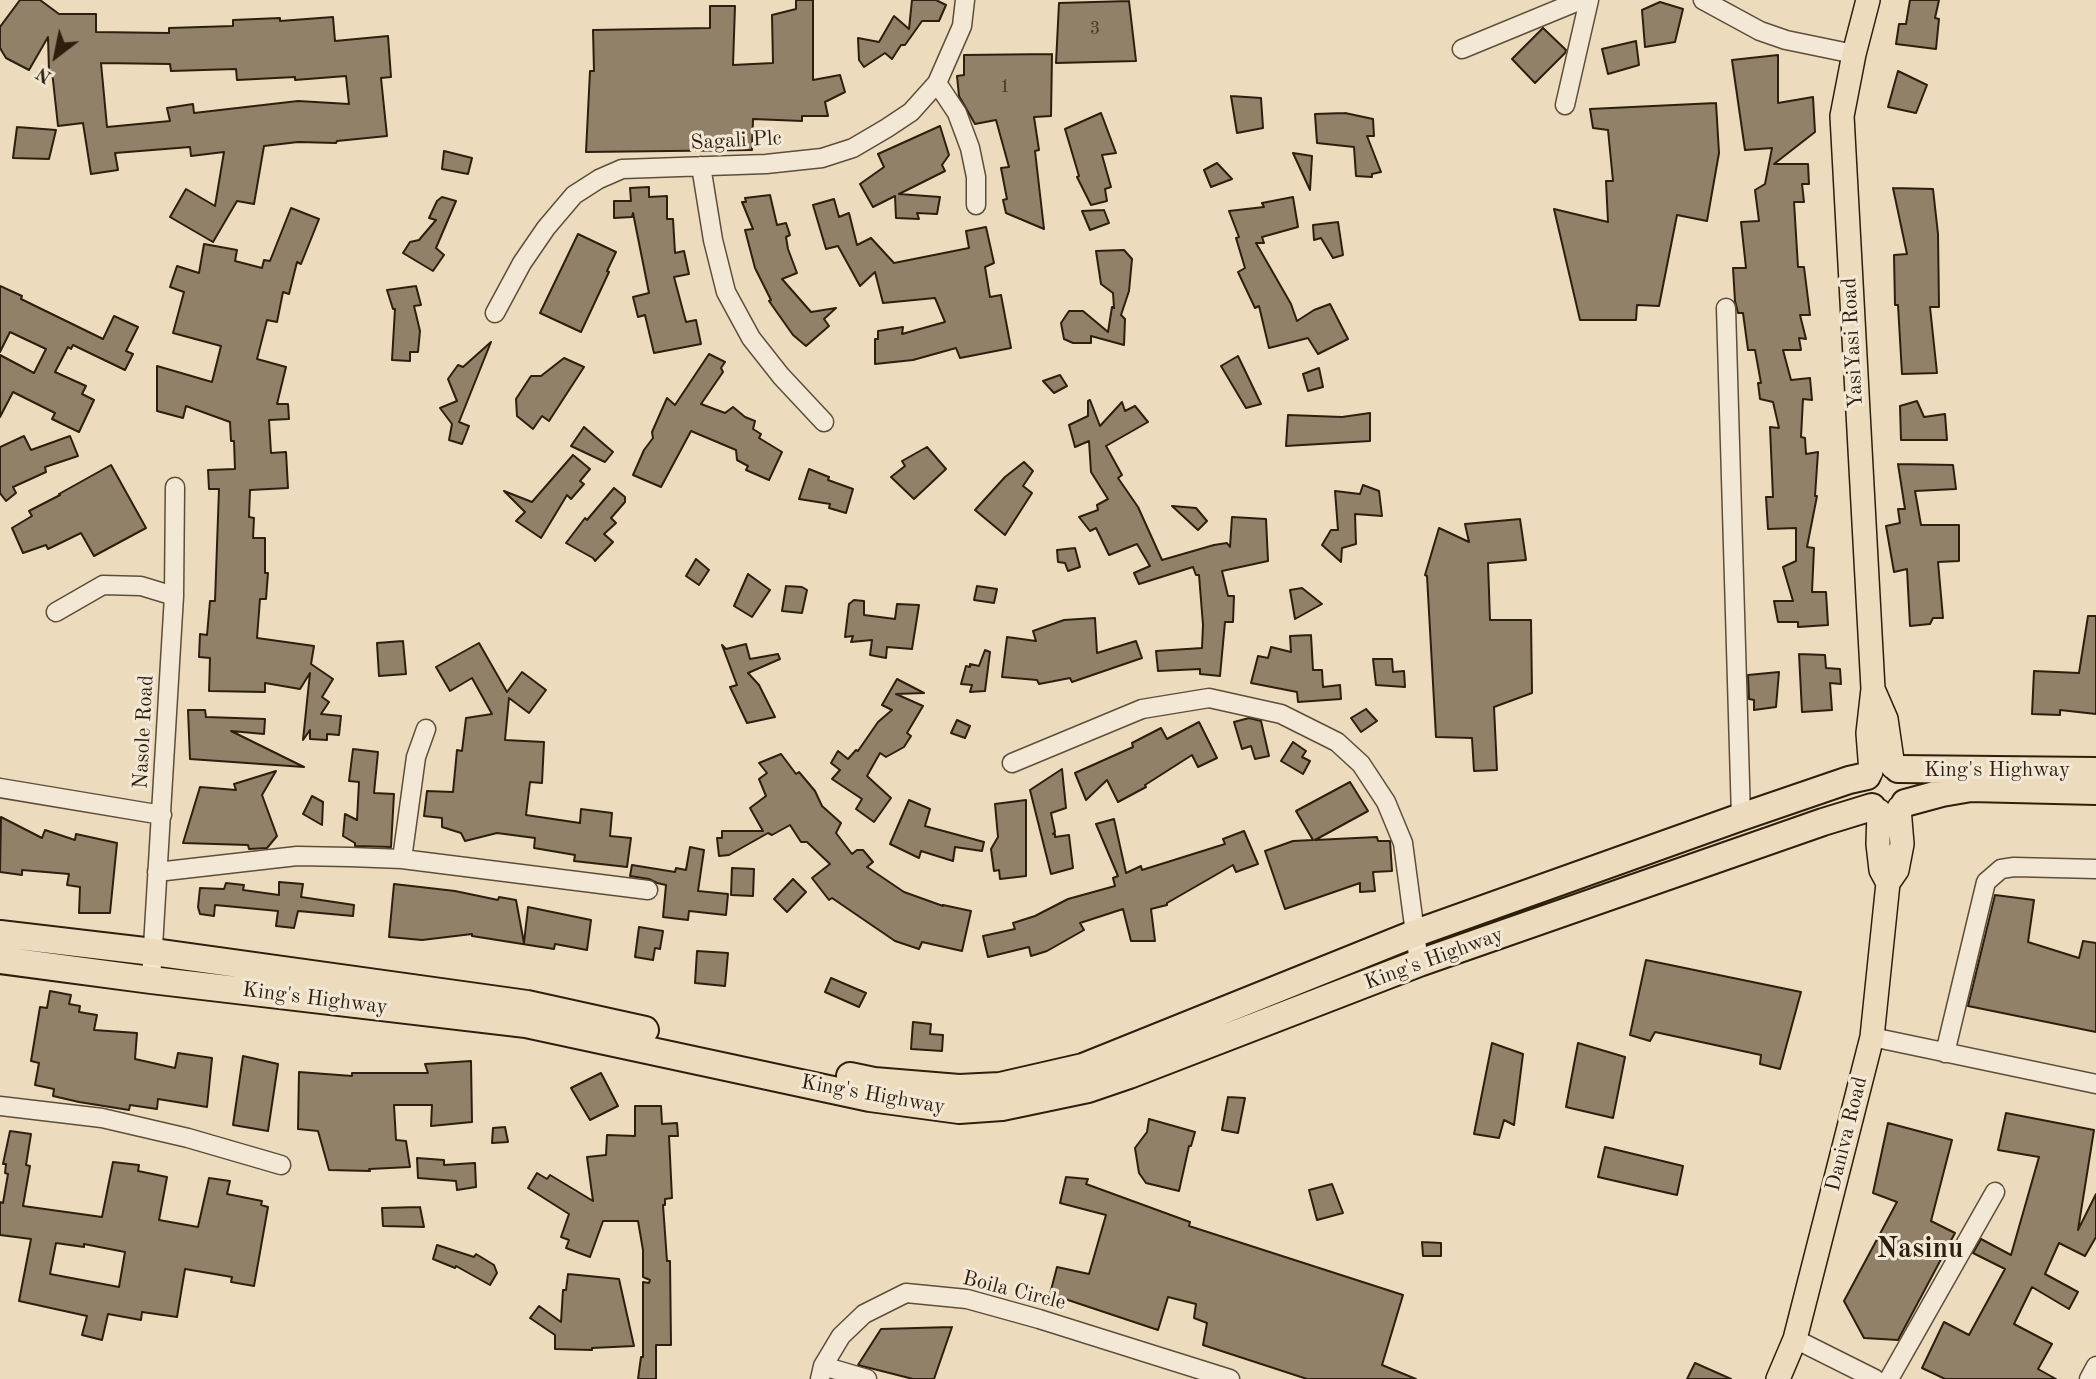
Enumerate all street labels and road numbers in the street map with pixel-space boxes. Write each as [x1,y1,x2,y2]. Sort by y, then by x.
street label: Sagali Plc [690,126,782,156]
street label: YasiYasi Road [1837,277,1869,409]
street label: Nasole Road [128,674,160,790]
street label: King's Highway [1924,757,2070,783]
street label: King's Highway [1361,922,1507,996]
street label: King's Highway [241,978,389,1020]
street label: King's Highway [799,1070,947,1120]
street label: Daniva Road [1821,1074,1873,1194]
street label: Boila Circle [960,1266,1068,1316]

